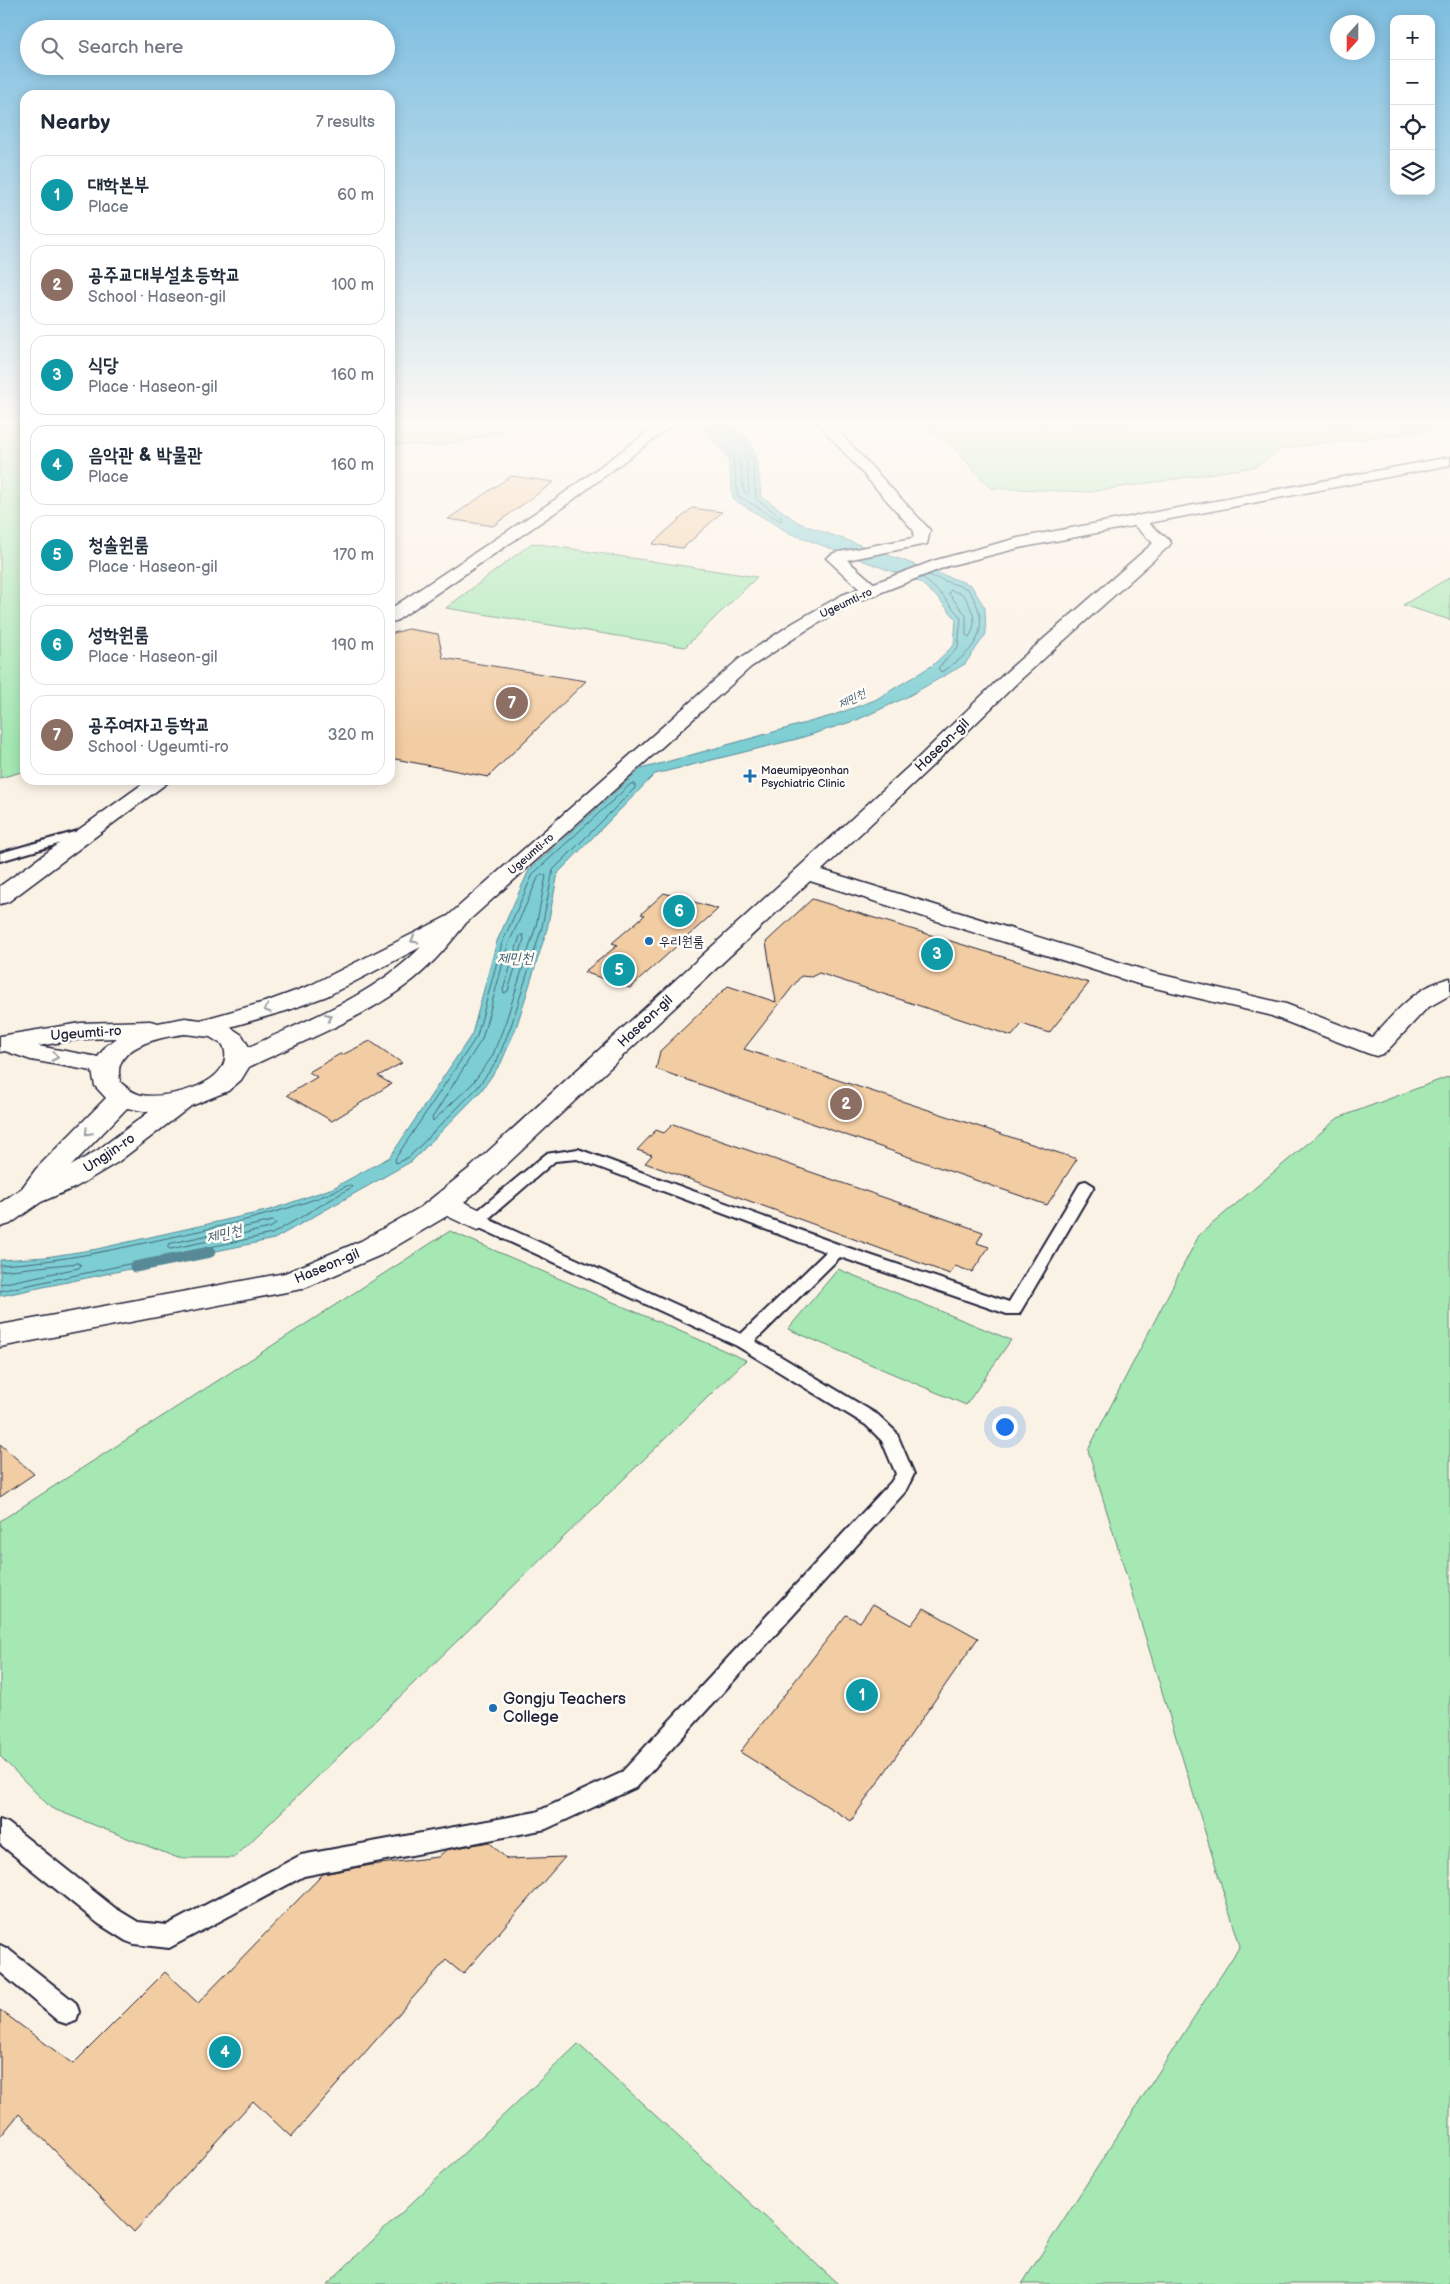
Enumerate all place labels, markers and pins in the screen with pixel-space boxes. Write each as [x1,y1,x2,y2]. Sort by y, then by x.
pin: 7 [496,684,528,722]
place label: Maeumipyeonhan Psychiatric Clinic [761,764,849,790]
marker: Maeumipyeonhan Psychiatric Clinic [743,769,757,783]
pin: 6 [663,892,695,930]
place label: 우리원룸 [659,933,704,950]
marker: 우리원룸 [643,935,655,947]
pin: 3 [921,935,953,973]
pin: 5 [603,951,635,989]
pin: 2 [830,1085,862,1123]
pin: 1 [846,1676,878,1714]
place label: Gongju Teachers College [503,1690,626,1727]
marker: Gongju Teachers College [487,1702,499,1714]
pin: 4 [209,2033,241,2071]

